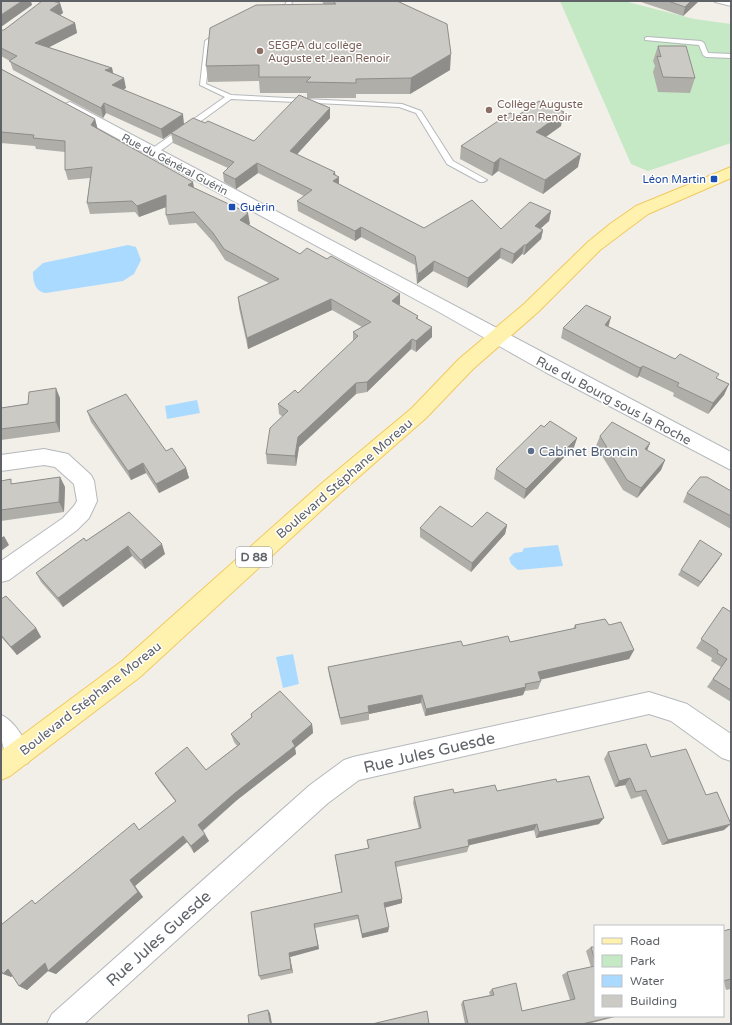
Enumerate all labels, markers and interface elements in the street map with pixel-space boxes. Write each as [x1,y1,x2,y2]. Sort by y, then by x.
place label: SEGPA du collège Auguste et Jean Renoir [268,39,390,65]
marker: SEGPA du collège Auguste et Jean Renoir [255,46,265,56]
place label: Collège Auguste et Jean Renoir [497,98,583,124]
marker: Collège Auguste et Jean Renoir [484,105,494,115]
street label: Rue du Général Guérin [119,131,230,198]
place label: Léon Martin [643,173,706,186]
marker: Léon Martin [709,174,719,184]
place label: Guérin [240,201,275,214]
marker: Guérin [227,202,237,212]
street label: Rue du Bourg sous la Roche [533,353,694,449]
street label: Boulevard Stéphane Moreau [273,415,416,542]
place label: Cabinet Broncin [539,444,638,460]
marker: Cabinet Broncin [526,446,536,456]
road number: D 88 [236,547,272,567]
street label: Boulevard Stéphane Moreau [17,638,165,759]
street label: Rue Jules Guesde [362,728,497,778]
street label: Rue Jules Guesde [102,886,215,991]
legend [594,925,724,1017]
text: Road [630,934,660,948]
text: Park [630,954,656,968]
text: Water [630,974,665,988]
text: Building [630,994,677,1008]

